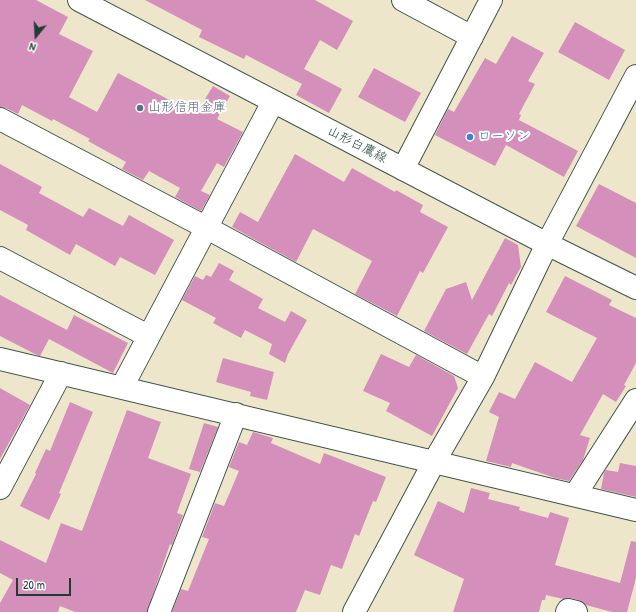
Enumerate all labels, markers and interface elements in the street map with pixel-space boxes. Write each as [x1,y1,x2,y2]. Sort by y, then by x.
north arrow [16,16,56,56]
text: N [27,40,37,55]
place label: 山形信用金庫 [148,100,226,116]
marker: 山形信用金庫 [135,103,145,113]
street label: 山形白鷹線 [325,123,389,167]
place label: ローソン [478,129,530,145]
marker: ローソン [465,132,475,142]
scale bar [18,570,73,596]
text: 20 m [23,576,45,593]

